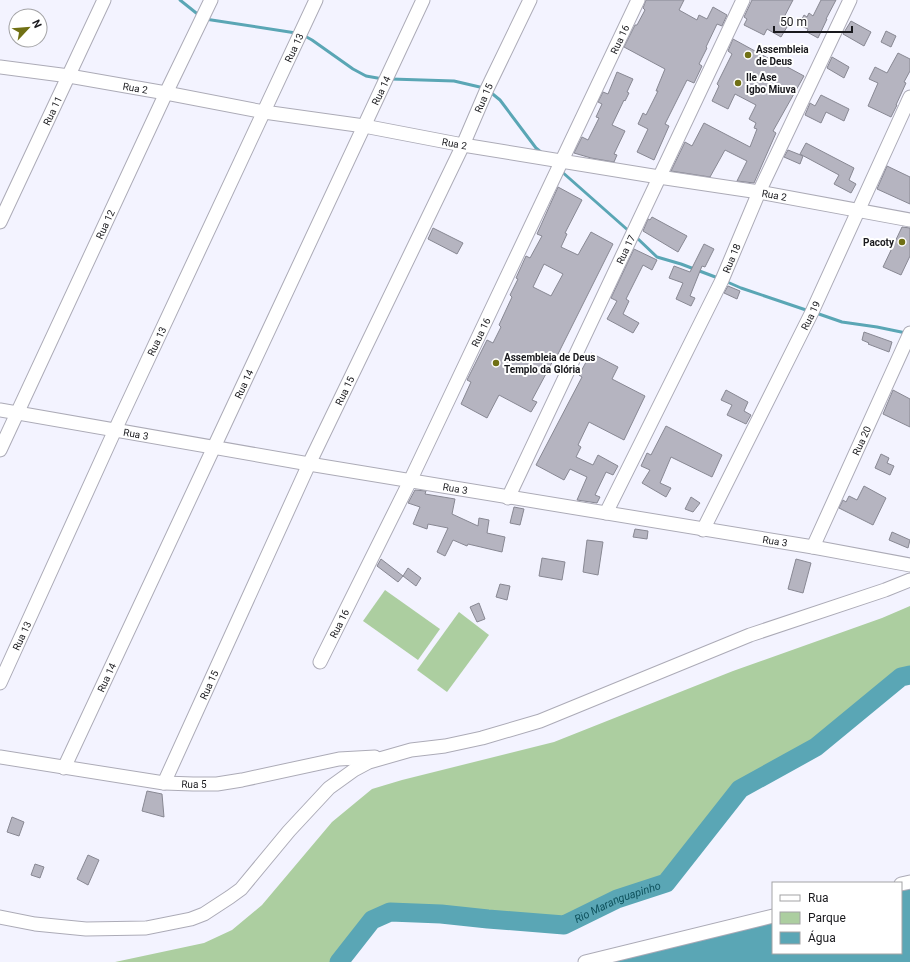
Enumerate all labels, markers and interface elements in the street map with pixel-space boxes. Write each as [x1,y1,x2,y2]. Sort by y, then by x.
north arrow [8,8,48,48]
scale bar [774,8,852,34]
text: 50 m [780,15,807,29]
text: N [29,17,44,30]
street label: Rua 16 [608,23,631,56]
street label: Rua 13 [282,31,305,64]
place label: Assembleia de Deus [756,44,809,67]
marker: Assembleia de Deus [743,50,753,60]
place label: Ile Ase Igbo Miuva [746,72,796,95]
street label: Rua 14 [369,74,392,107]
marker: Ile Ase Igbo Miuva [733,78,743,88]
street label: Rua 2 [122,80,149,95]
street label: Rua 15 [472,81,495,114]
street label: Rua 11 [41,94,64,127]
street label: Rua 2 [441,136,468,151]
street label: Rua 2 [761,187,788,203]
street label: Rua 12 [93,208,117,241]
street label: Rua 17 [614,233,637,266]
place label: Pacoty [863,237,895,248]
marker: Pacoty [897,237,907,247]
street label: Rua 18 [720,241,742,274]
street label: Rua 19 [799,299,822,332]
street label: Rua 16 [469,315,492,348]
street label: Rua 13 [145,325,168,357]
place label: Assembleia de Deus Templo da Glória [504,352,595,375]
marker: Assembleia de Deus Templo da Glória [491,358,501,368]
street label: Rua 14 [232,367,255,400]
street label: Rua 15 [333,374,356,407]
street label: Rua 20 [850,424,873,457]
street label: Rua 3 [123,426,149,441]
street label: Rua 3 [442,481,469,496]
street label: Rua 3 [762,533,788,548]
street label: Rua 16 [327,607,351,640]
street label: Rua 13 [10,619,33,652]
street label: Rua 14 [95,661,118,694]
street label: Rua 15 [197,668,220,701]
street label: Rua 5 [181,778,207,790]
water label: Rio Maranguapinho [572,879,662,925]
legend [772,882,902,954]
text: Rua [808,891,829,905]
text: Parque [808,911,846,925]
text: Água [808,930,836,945]

